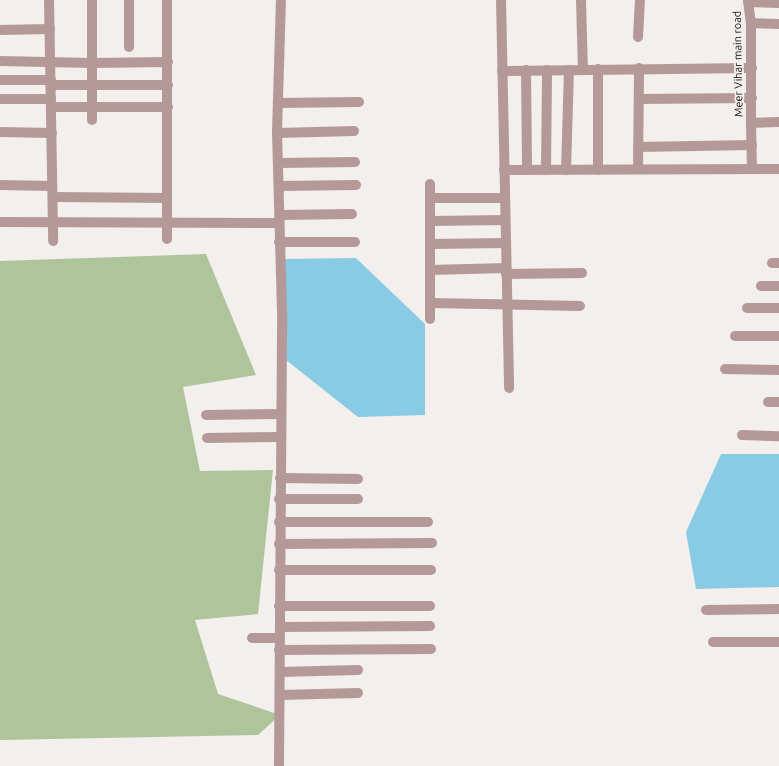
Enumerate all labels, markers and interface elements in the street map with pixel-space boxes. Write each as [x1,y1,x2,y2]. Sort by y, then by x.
street label: Meer Vihar main road [730,11,746,117]

